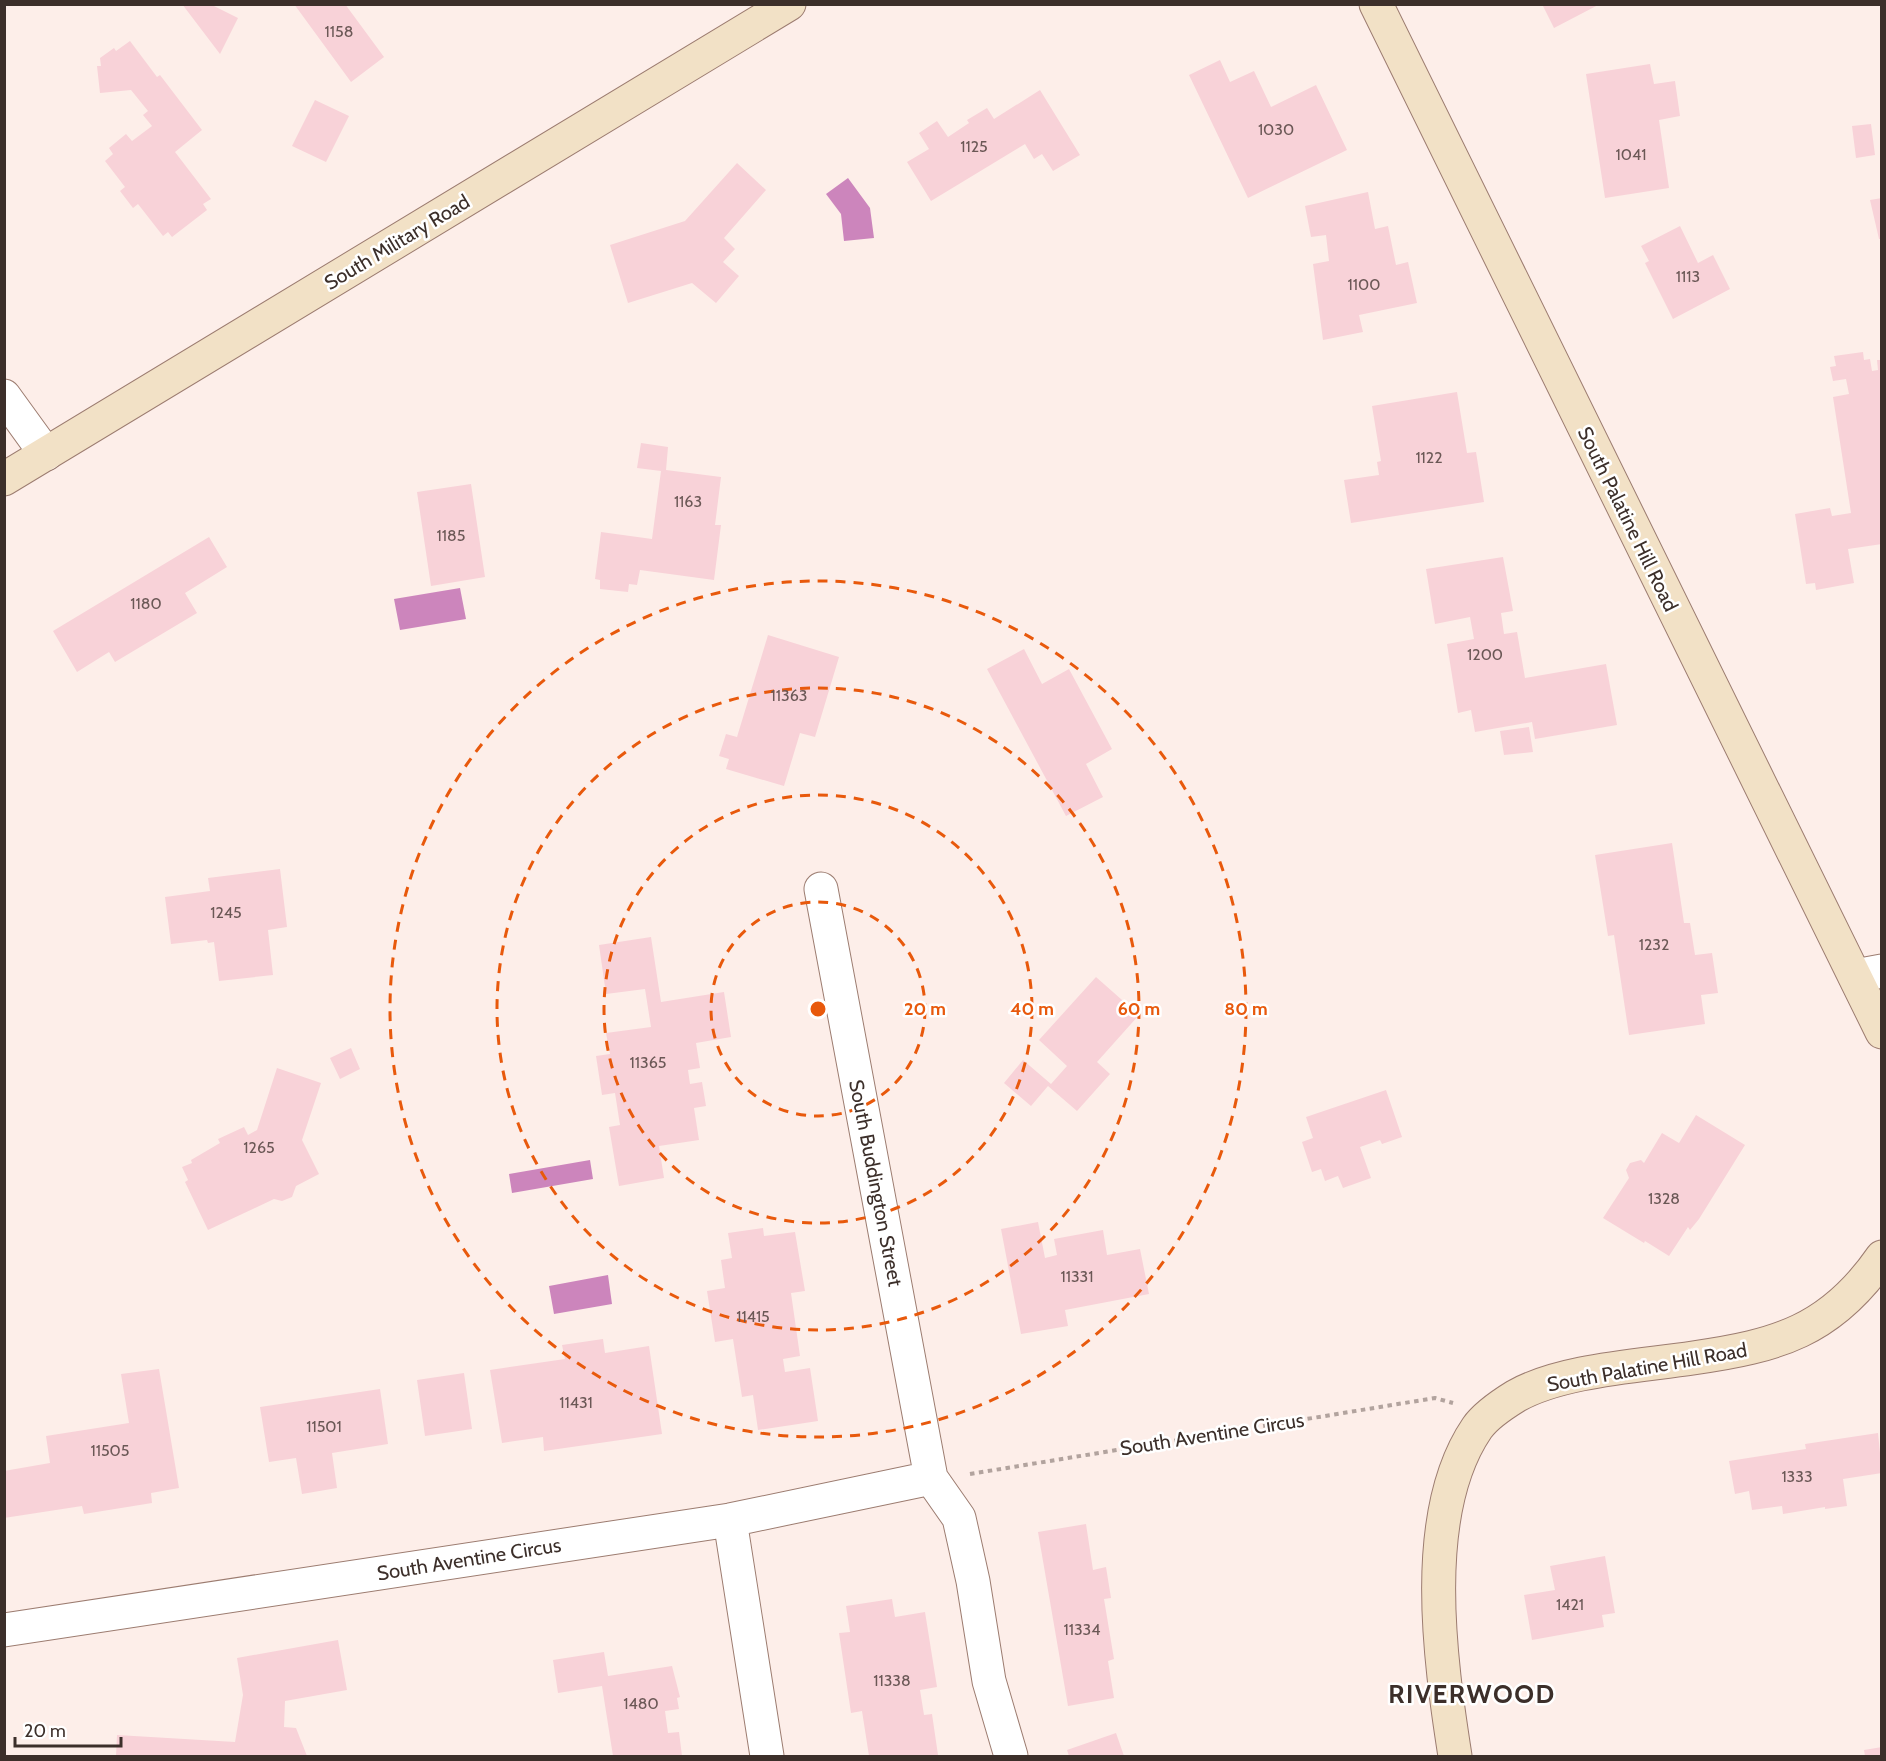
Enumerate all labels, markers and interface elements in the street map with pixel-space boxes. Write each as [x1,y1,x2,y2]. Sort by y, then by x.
house number: 1158 [325,22,353,41]
house number: 1030 [1258,120,1294,139]
house number: 1125 [960,137,988,156]
house number: 1041 [1616,145,1646,164]
street label: South Military Road [320,189,474,295]
house number: 1113 [1676,267,1700,286]
house number: 1100 [1348,275,1380,294]
street label: South Palatine Hill Road [1573,423,1683,615]
house number: 1122 [1415,448,1443,467]
house number: 1163 [674,492,702,511]
house number: 1185 [437,526,465,545]
house number: 1180 [130,594,162,613]
house number: 1200 [1467,645,1503,664]
house number: 11363 [771,686,807,705]
house number: 1245 [210,903,242,922]
house number: 1232 [1639,935,1669,954]
text: 20 m [904,998,946,1020]
text: 40 m [1010,998,1054,1020]
text: 60 m [1118,998,1160,1020]
text: 80 m [1224,998,1268,1020]
centre of rings [808,999,828,1019]
house number: 11365 [630,1053,666,1072]
street label: South Buddington Street [844,1078,908,1289]
house number: 1265 [243,1138,275,1157]
house number: 1328 [1648,1189,1680,1208]
house number: 11331 [1061,1267,1093,1286]
house number: 11415 [736,1307,770,1326]
street label: South Palatine Hill Road [1545,1338,1749,1396]
house number: 11431 [559,1393,593,1412]
street label: South Aventine Circus [1118,1408,1306,1460]
house number: 11501 [306,1417,342,1436]
house number: 11505 [91,1441,129,1460]
house number: 1333 [1781,1467,1813,1486]
street label: South Aventine Circus [375,1533,563,1585]
house number: 1421 [1556,1595,1584,1614]
house number: 11334 [1064,1620,1101,1639]
house number: 11338 [873,1671,911,1690]
district label: RIVERWOOD [1388,1678,1556,1710]
house number: 1480 [623,1694,659,1713]
scale bar [15,1710,122,1748]
text: 20 m [24,1720,66,1742]

